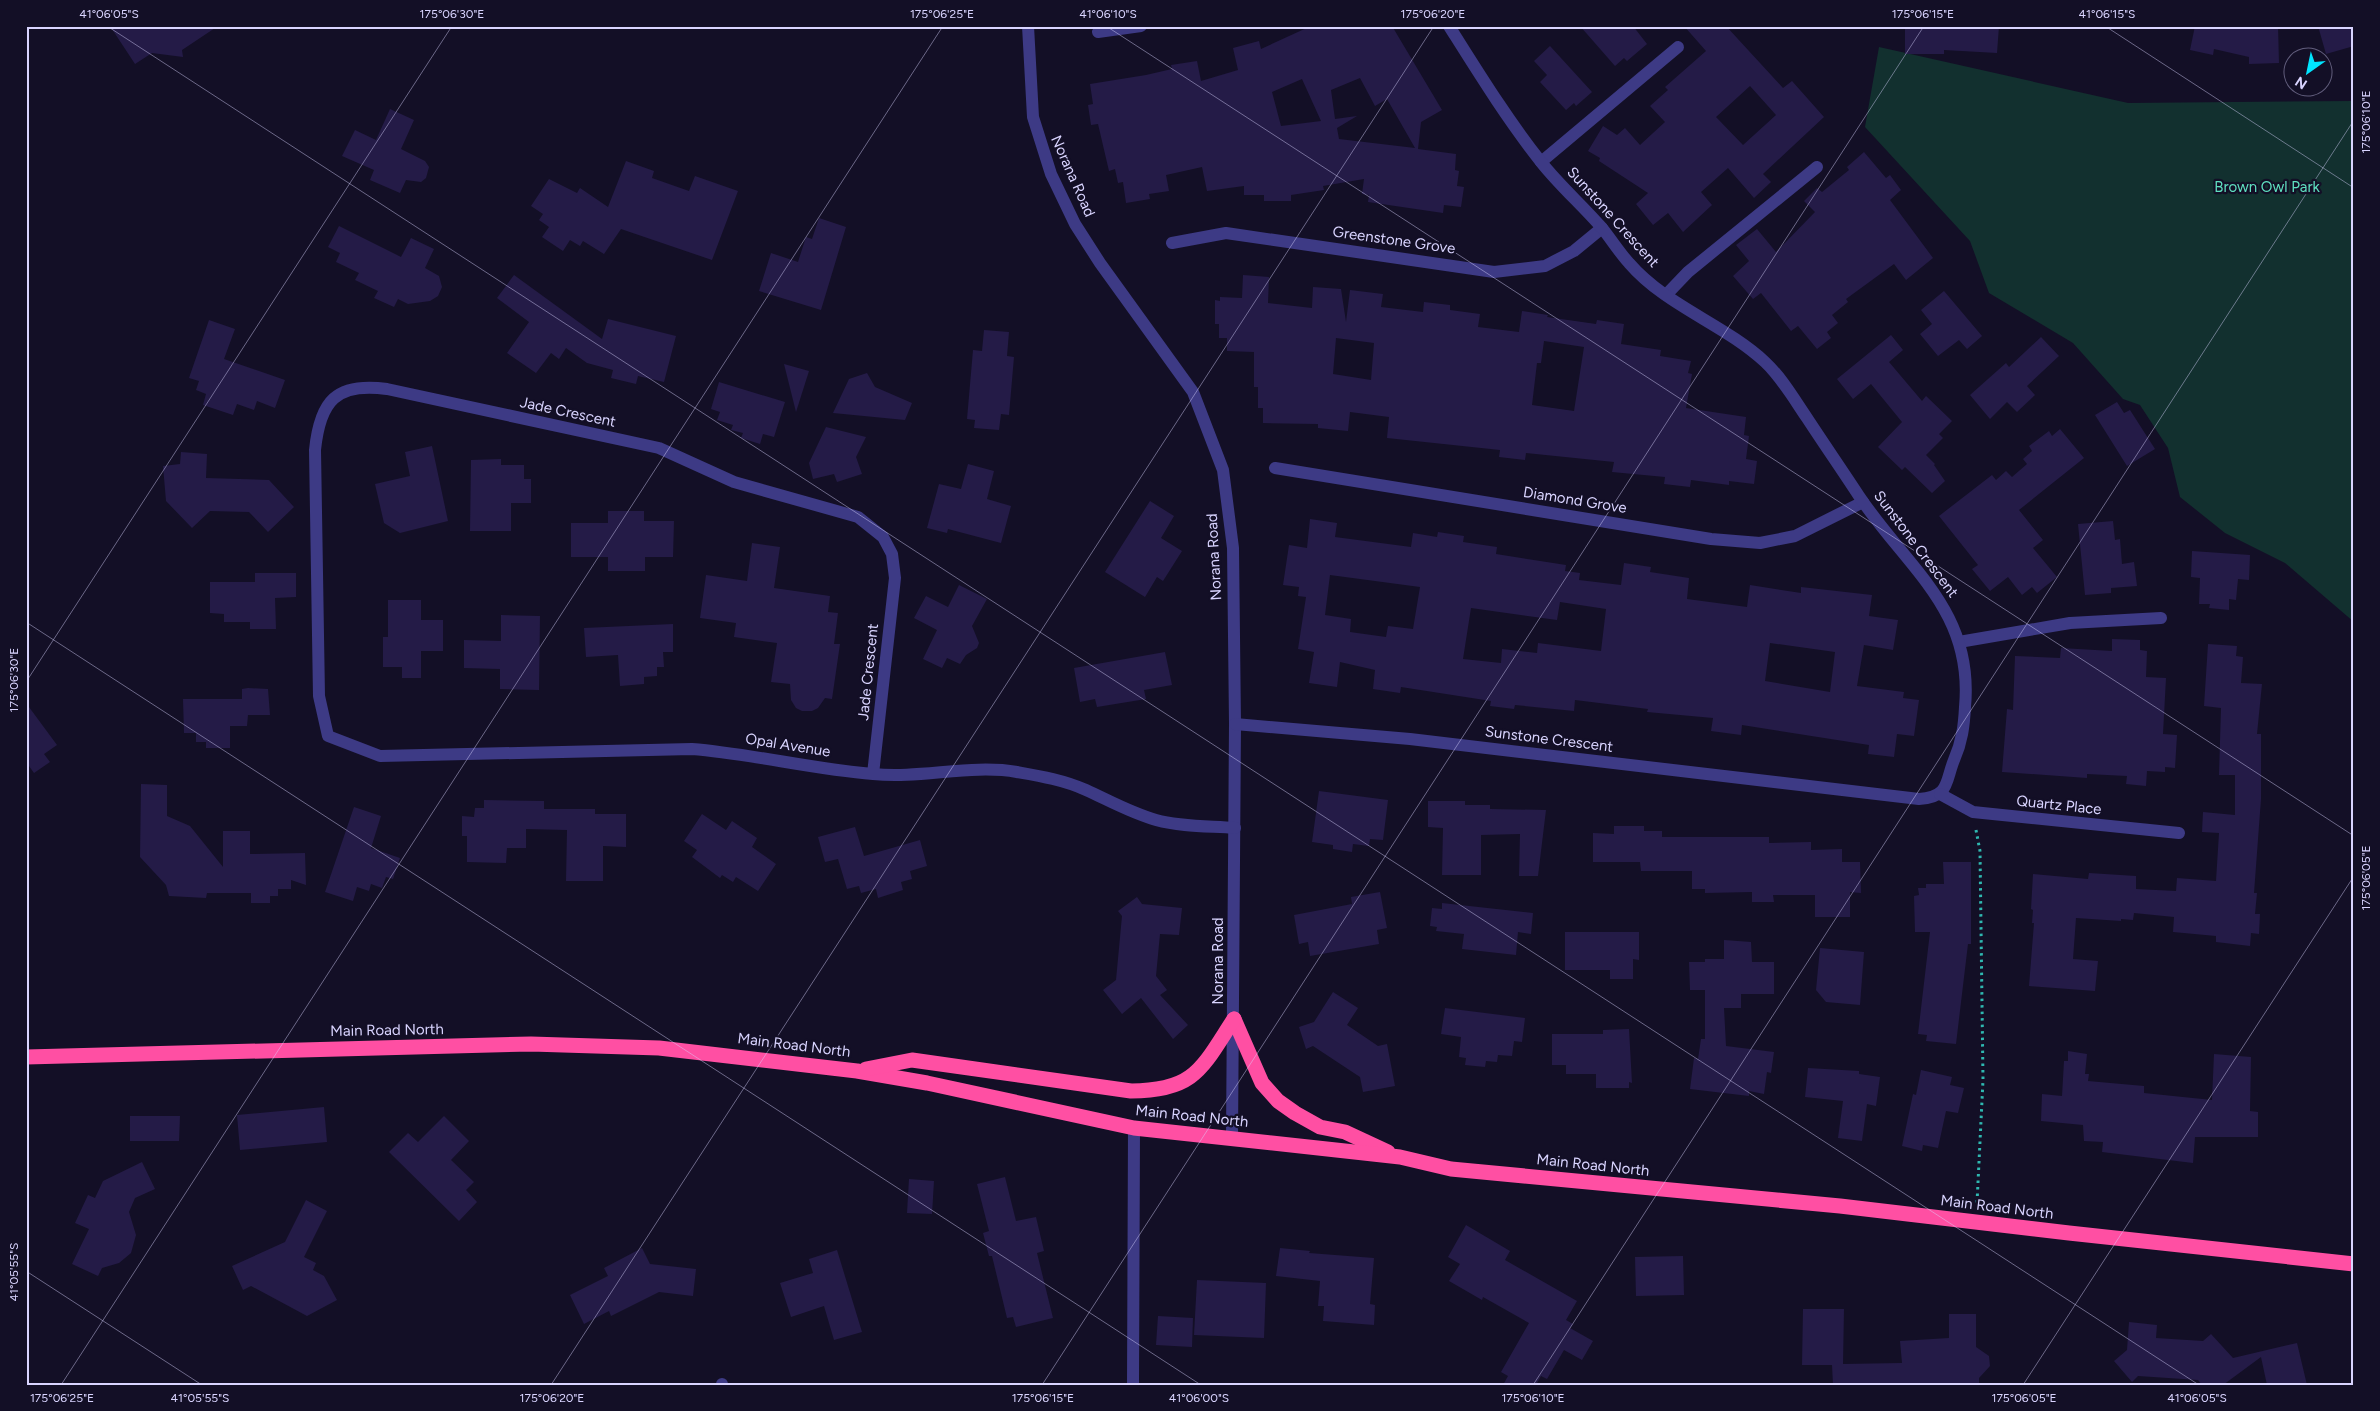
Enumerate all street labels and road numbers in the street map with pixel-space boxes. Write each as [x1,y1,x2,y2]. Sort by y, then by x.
street label: Norana Road [1047,132,1099,220]
street label: Sunstone Crescent [1563,163,1663,271]
street label: Greenstone Grove [1332,222,1456,258]
street label: Jade Crescent [518,393,618,431]
street label: Diamond Grove [1522,483,1628,517]
street label: Sunstone Crescent [1870,487,1962,601]
street label: Norana Road [1203,513,1225,601]
street label: Jade Crescent [854,622,882,721]
street label: Sunstone Crescent [1484,722,1614,756]
street label: Opal Avenue [744,729,832,761]
street label: Quartz Place [2016,792,2102,818]
street label: Norana Road [1209,917,1227,1005]
street label: Main Road North [330,1020,444,1040]
street label: Main Road North [737,1029,851,1061]
street label: Main Road North [1135,1101,1249,1131]
street label: Main Road North [1536,1150,1650,1180]
street label: Main Road North [1940,1191,2054,1223]

